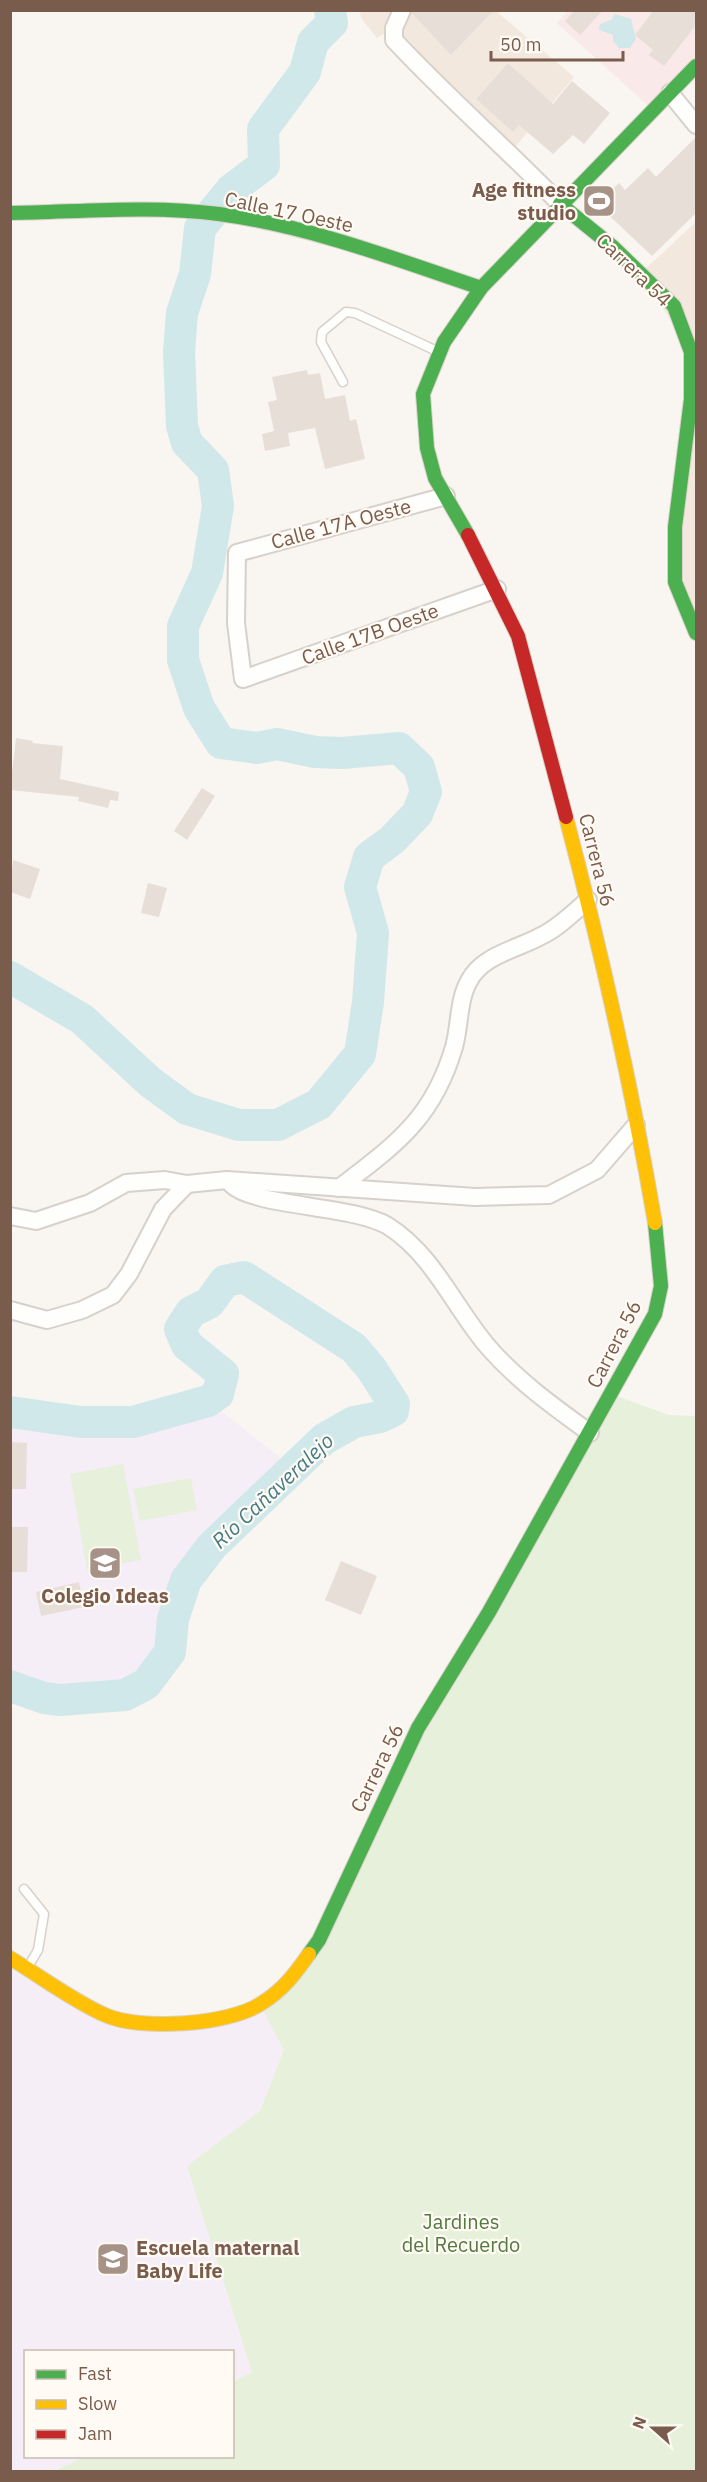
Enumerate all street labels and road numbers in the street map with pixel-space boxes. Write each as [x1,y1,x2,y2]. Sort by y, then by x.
street label: Calle 17 Oeste [222,185,356,238]
street label: Carrera 54 [591,227,678,312]
street label: Calle 17A Oeste [268,492,414,555]
street label: Calle 17B Oeste [298,596,442,671]
street label: Carrera 56 [573,810,622,909]
street label: Carrera 56 [580,1295,647,1392]
street label: Carrera 56 [344,1719,410,1817]

